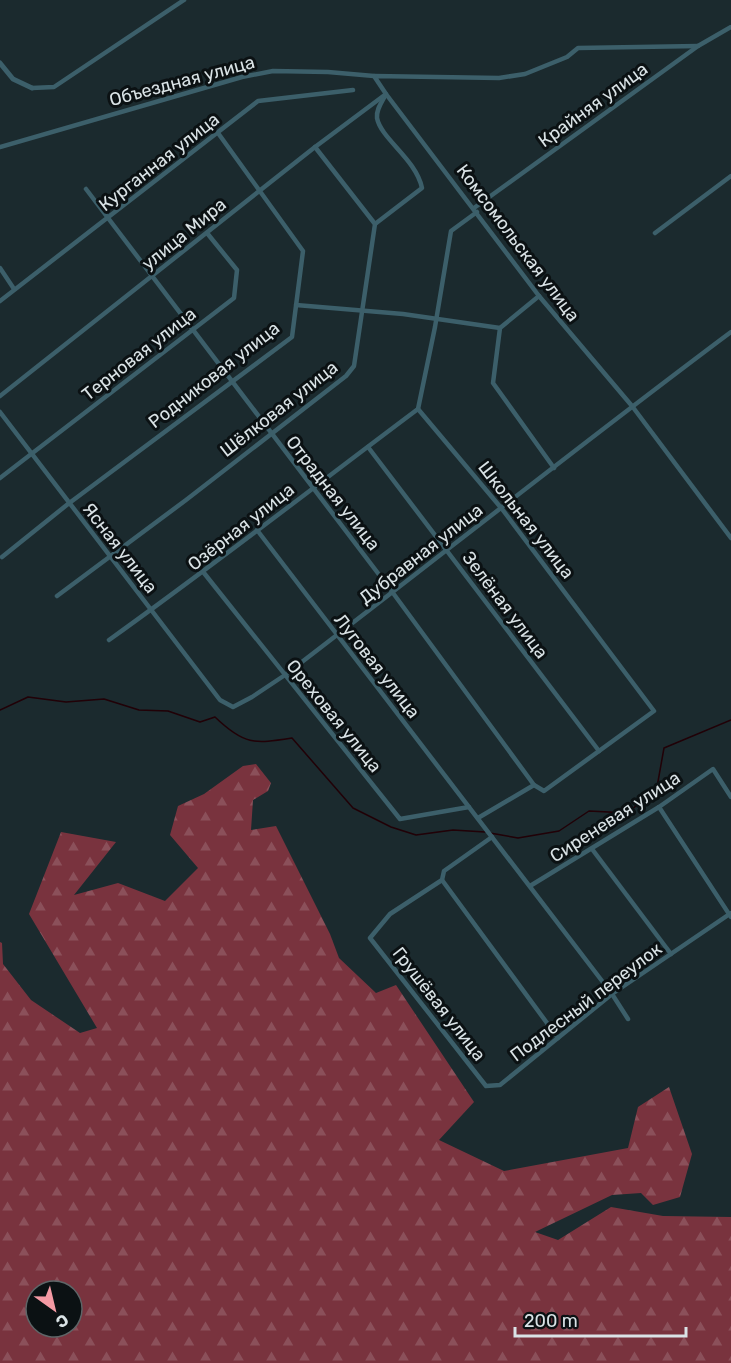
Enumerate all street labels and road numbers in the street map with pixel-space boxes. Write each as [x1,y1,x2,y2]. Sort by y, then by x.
street label: Объездная улица [107,51,257,111]
street label: Крайняя улица [534,58,652,152]
street label: Курганная улица [94,108,224,216]
street label: Комсомольская улица [452,160,584,326]
street label: улица Мира [137,193,231,275]
street label: Терновая улица [78,303,200,405]
street label: Родниковая улица [144,317,284,433]
street label: Шёлковая улица [216,356,342,462]
street label: Отрадная улица [281,431,385,555]
street label: Школьная улица [473,457,579,583]
street label: Озёрная улица [183,479,299,575]
street label: Ясная улица [78,498,162,598]
street label: Дубравная улица [355,499,487,609]
street label: Зелёная улица [458,547,552,663]
street label: Луговая улица [329,609,425,723]
street label: Ореховая улица [282,655,386,777]
street label: Сиреневая улица [546,767,684,867]
street label: Подлесный переулок [506,938,667,1066]
street label: Грушёвая улица [388,943,490,1065]

